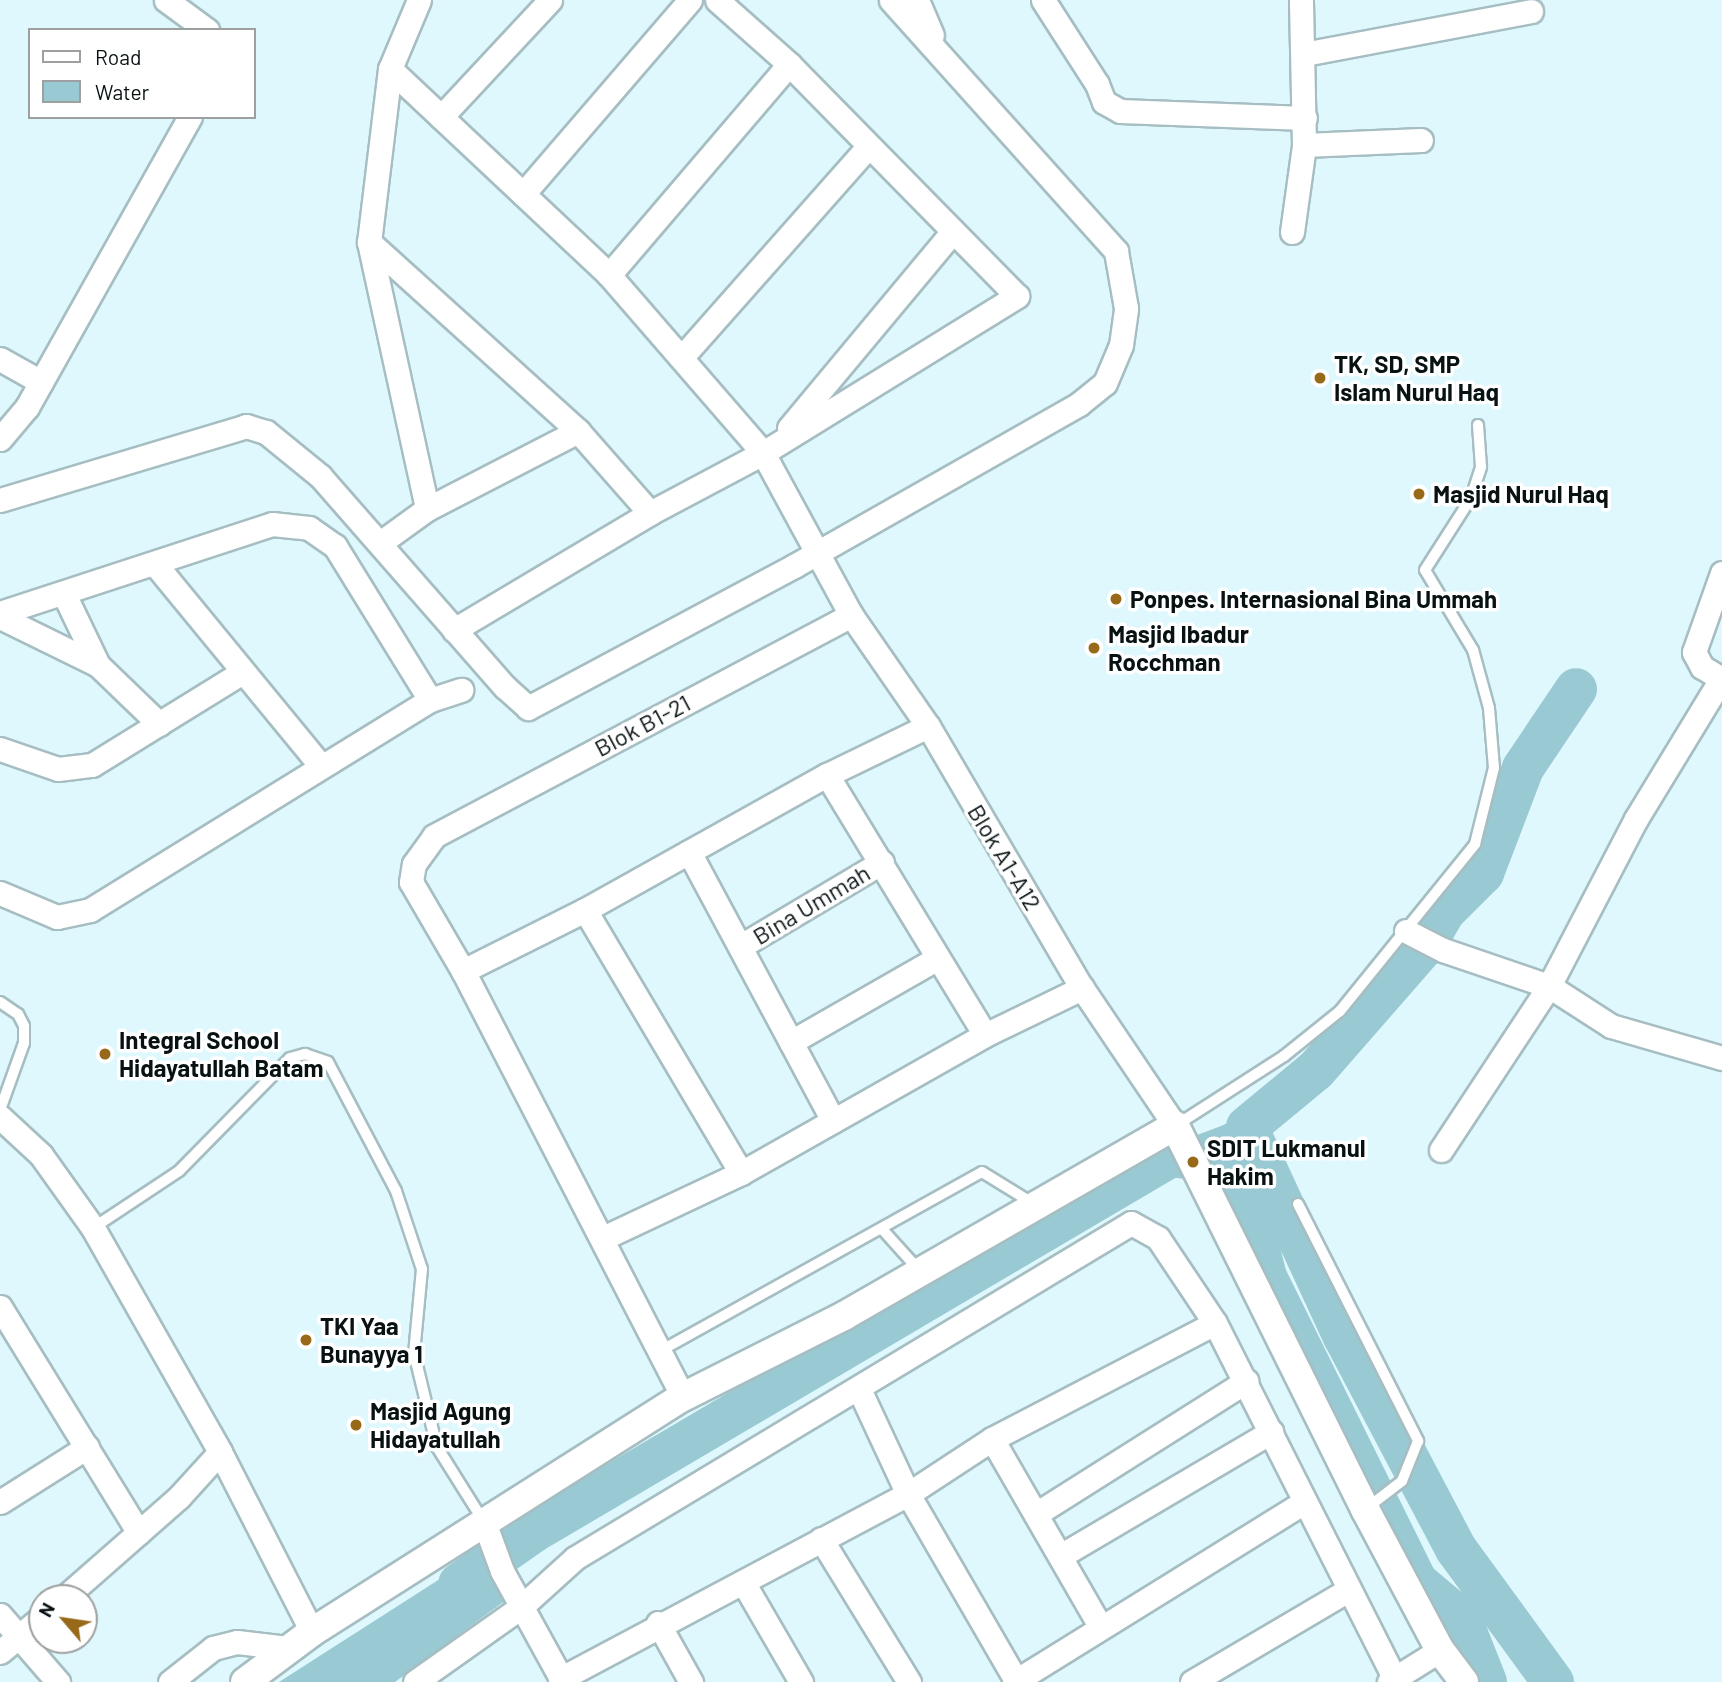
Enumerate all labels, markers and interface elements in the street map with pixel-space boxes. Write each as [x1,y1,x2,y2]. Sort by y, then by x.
legend [28,28,256,119]
text: Road [95,44,141,69]
text: Water [95,79,149,104]
place label: TK, SD, SMP Islam Nurul Haq [1334,350,1499,406]
marker: TK, SD, SMP Islam Nurul Haq [1312,370,1328,386]
place label: Masjid Nurul Haq [1433,480,1609,508]
marker: Masjid Nurul Haq [1411,486,1427,502]
place label: Ponpes. Internasional Bina Ummah [1130,585,1497,613]
marker: Ponpes. Internasional Bina Ummah [1108,591,1124,607]
place label: Masjid Ibadur Rocchman [1108,620,1249,676]
marker: Masjid Ibadur Rocchman [1086,640,1102,656]
street label: Blok B1-21 [589,688,695,762]
street label: Blok A1-A12 [962,799,1048,915]
street label: Bina Ummah [747,858,875,950]
place label: Integral School Hidayatullah Batam [119,1026,324,1082]
marker: Integral School Hidayatullah Batam [97,1046,113,1062]
place label: SDIT Lukmanul Hakim [1207,1134,1366,1190]
marker: SDIT Lukmanul Hakim [1185,1154,1201,1170]
place label: TKI Yaa Bunayya 1 [320,1312,423,1368]
marker: TKI Yaa Bunayya 1 [298,1332,314,1348]
place label: Masjid Agung Hidayatullah [370,1397,511,1453]
marker: Masjid Agung Hidayatullah [348,1417,364,1433]
north arrow [28,1584,98,1654]
text: N [33,1598,59,1621]

